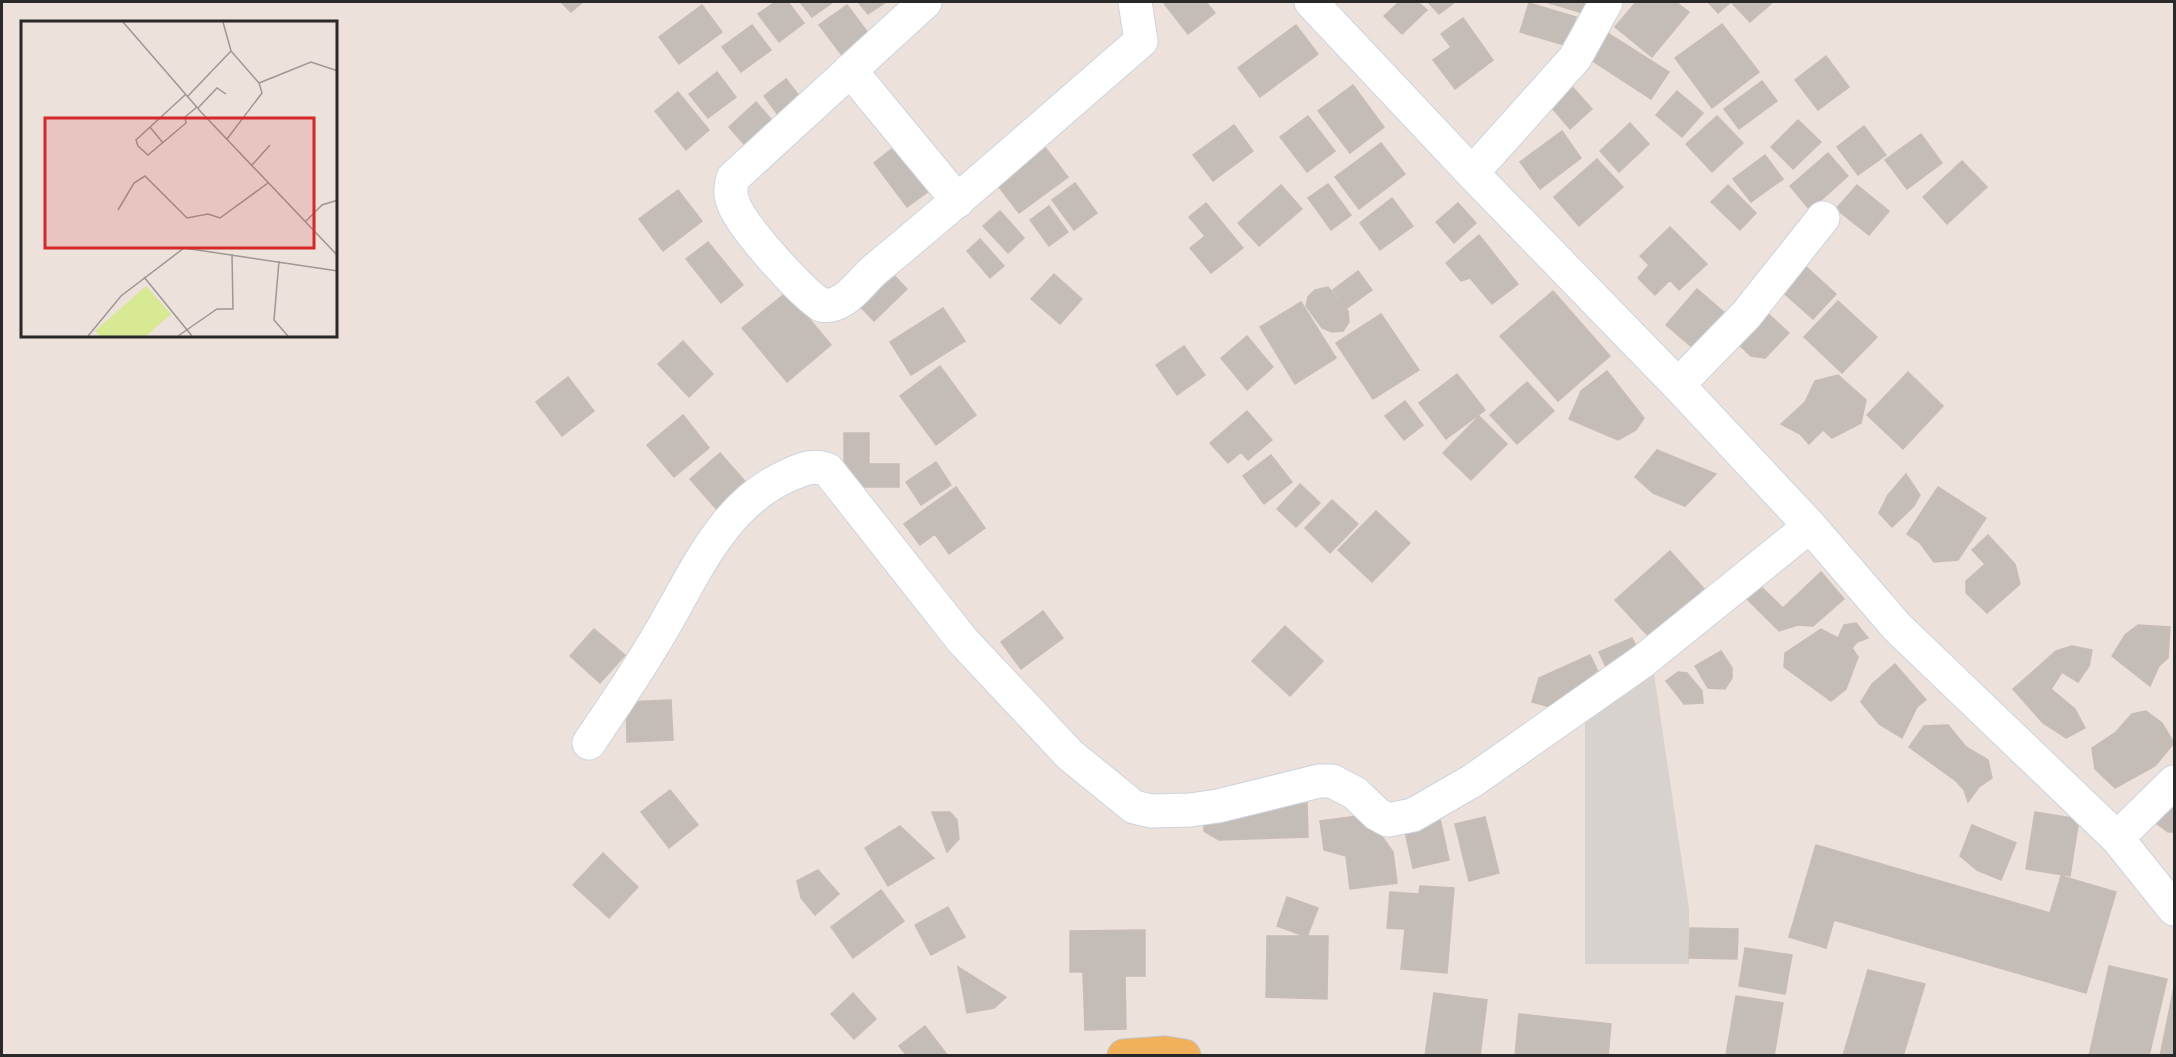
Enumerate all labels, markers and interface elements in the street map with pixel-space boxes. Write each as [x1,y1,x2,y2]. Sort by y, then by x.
inset map [21,21,338,338]

